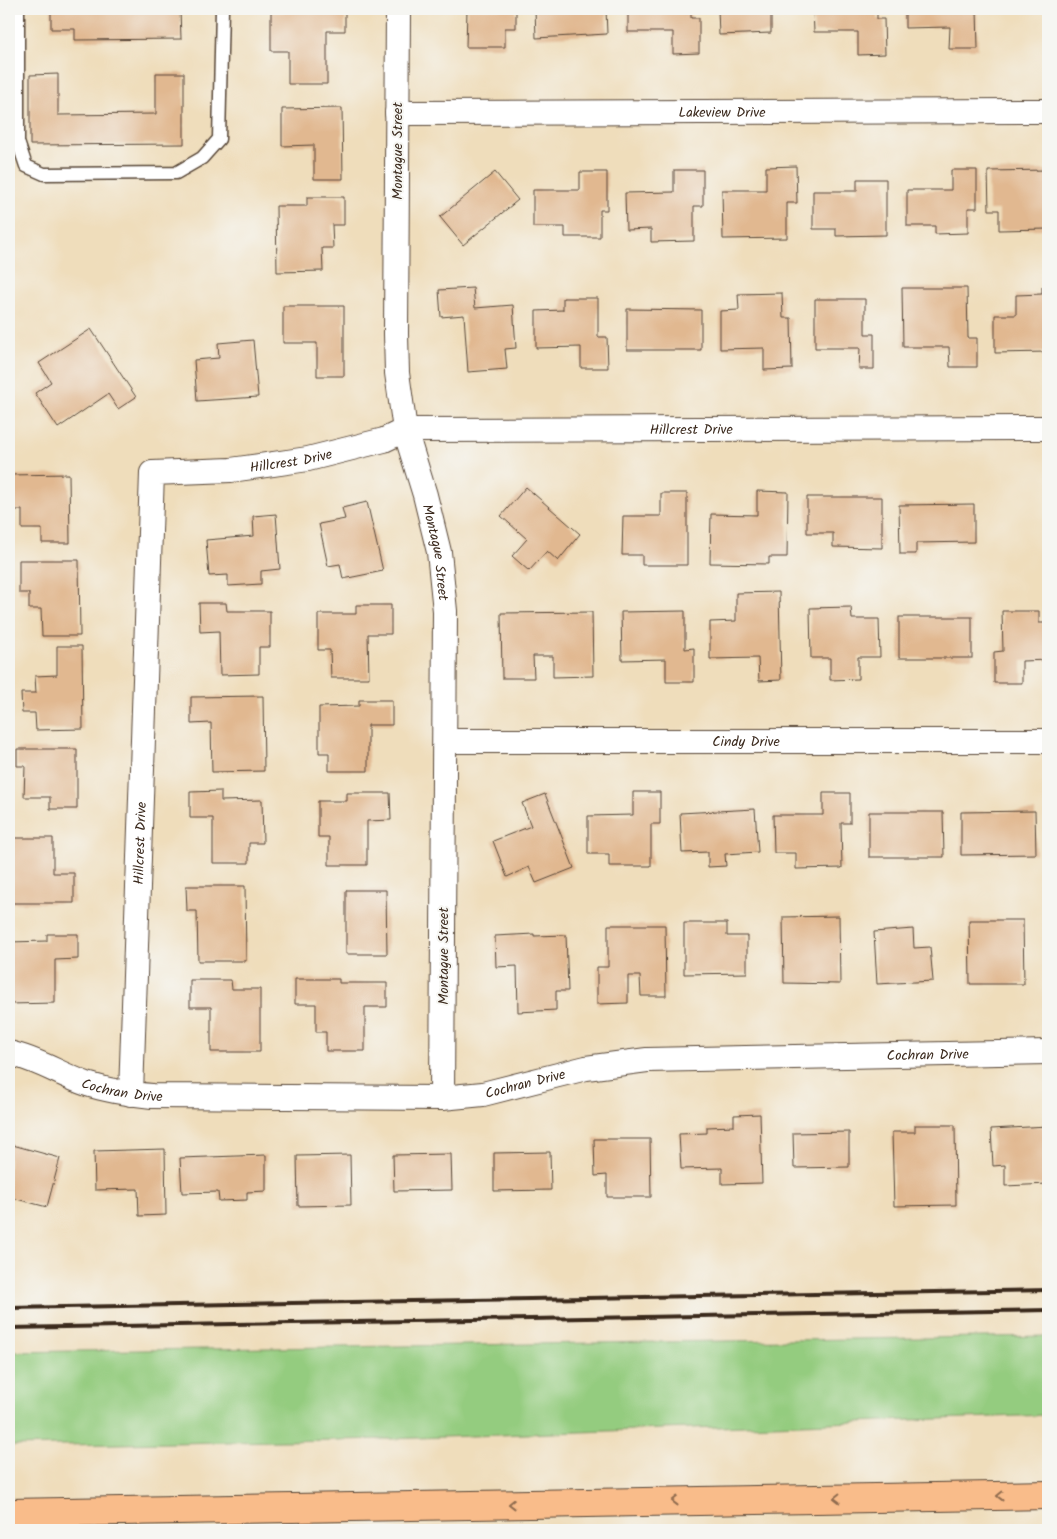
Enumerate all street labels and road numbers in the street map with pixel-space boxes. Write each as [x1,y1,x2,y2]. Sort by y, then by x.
street label: Montague Street [387,102,409,200]
street label: Lakeview Drive [678,102,766,124]
street label: Hillcrest Drive [650,419,733,441]
street label: Hillcrest Drive [248,443,335,479]
street label: Montague Street [416,502,454,602]
street label: Cindy Drive [712,731,781,753]
street label: Hillcrest Drive [128,801,153,885]
street label: Montague Street [433,907,455,1005]
street label: Cochran Drive [886,1044,970,1067]
street label: Cochran Drive [483,1063,569,1105]
street label: Cochran Drive [78,1073,163,1108]

